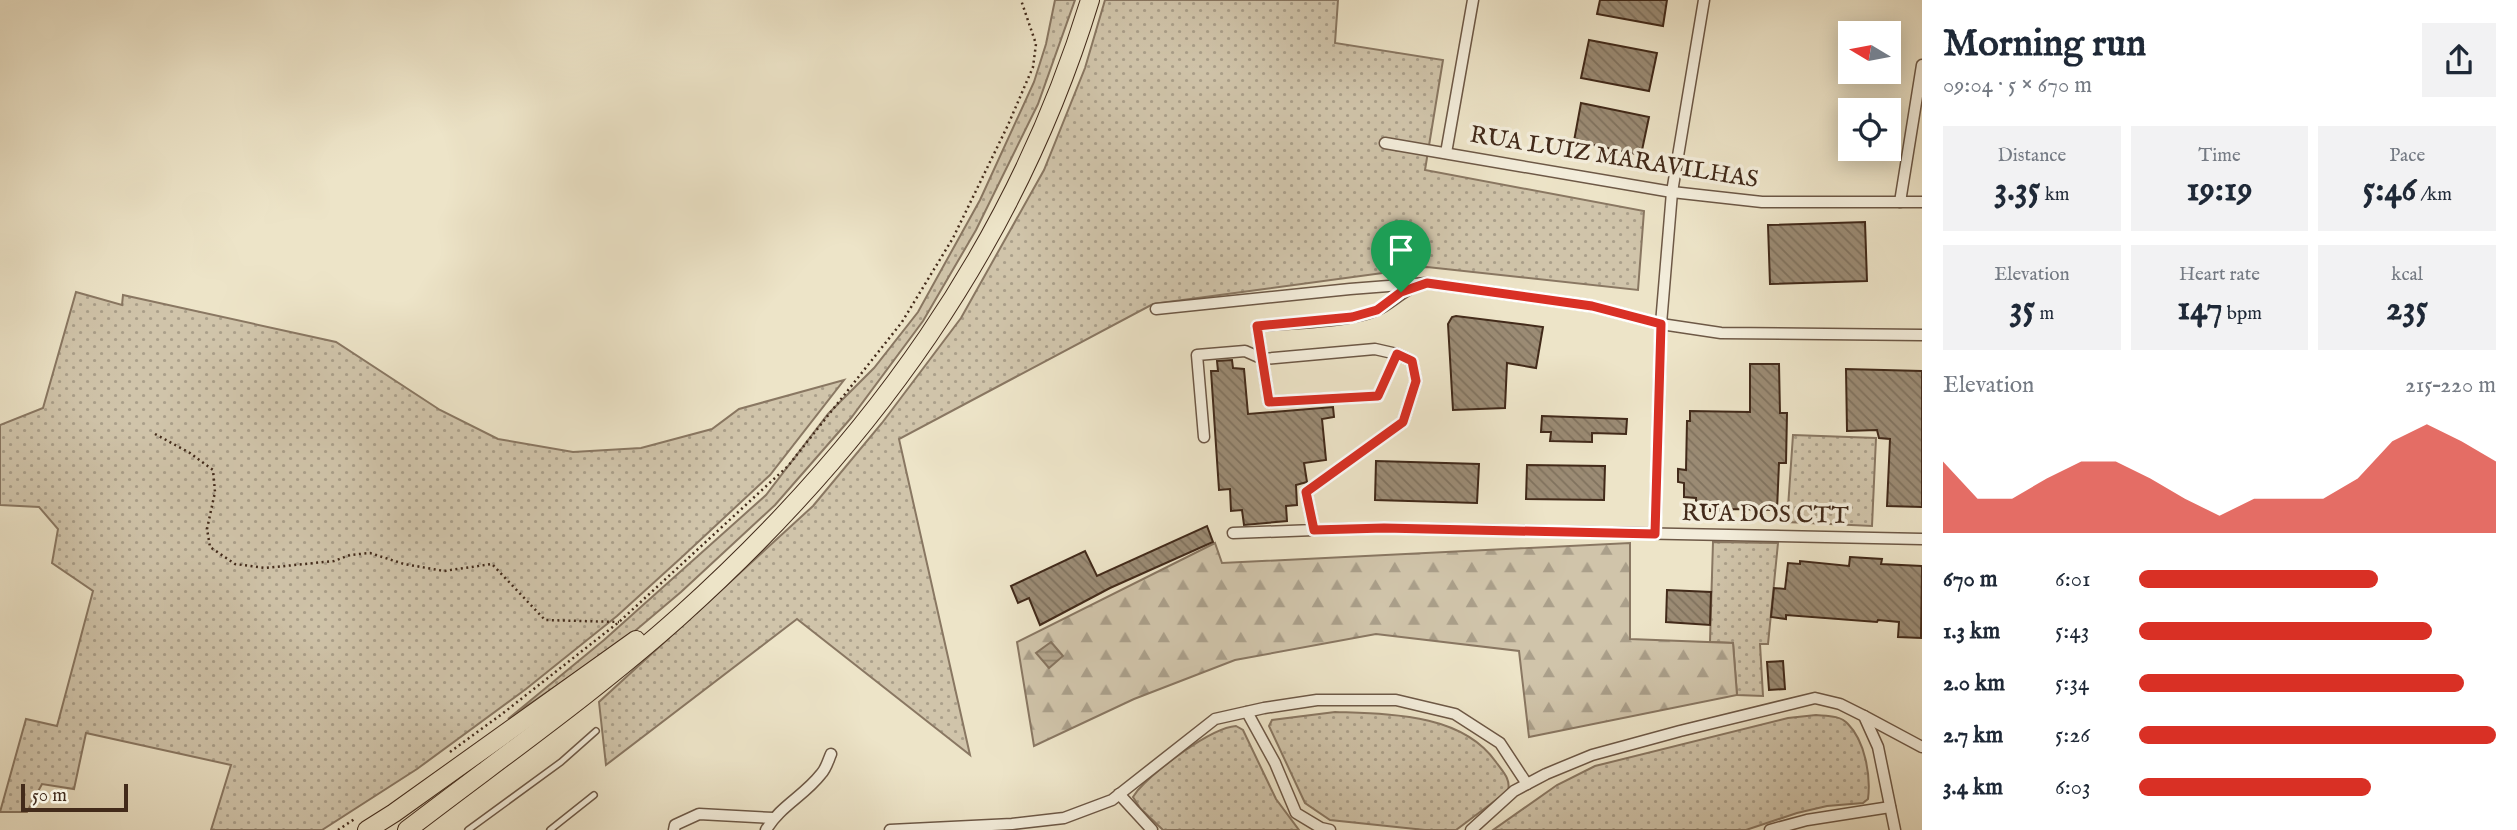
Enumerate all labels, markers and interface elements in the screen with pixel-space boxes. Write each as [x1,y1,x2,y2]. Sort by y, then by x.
north arrow [1838,21,1900,84]
map controls [1838,21,1901,161]
text: Morning run [1943,21,2146,69]
button: share [2422,23,2496,97]
text: 09:04 · 5 × 670 m [1943,71,2092,100]
button: locate [1838,98,1901,161]
street label: RUA LUIZ MARAVILHAS [1468,120,1760,196]
text: Distance [1997,144,2066,168]
text: Time [2198,144,2241,168]
text: Pace [2389,144,2425,168]
text: 3.35 [1994,168,2041,213]
text: 19:19 [2187,168,2252,213]
text: 5:46 [2363,168,2416,213]
text: km [2041,183,2070,207]
text: /km [2416,183,2452,207]
pin [1371,220,1431,292]
icon: arrive [1382,231,1420,269]
text: Elevation [1994,263,2070,287]
text: Heart rate [2179,263,2260,287]
text: kcal [2391,263,2423,287]
text: 35 [2010,287,2035,332]
text: 147 [2177,287,2223,332]
text: 235 [2386,287,2428,332]
text: m [2035,302,2054,326]
text: bpm [2223,302,2262,326]
text: Elevation [1943,371,2034,400]
text: 215–220 m [2405,371,2496,400]
street label: RUA DOS CTT [1681,498,1849,532]
text: 670 m [1943,565,1998,594]
text: 6:01 [2055,565,2091,594]
text: 1.3 km [1943,617,2000,646]
text: 5:43 [2055,617,2089,646]
text: 2.0 km [1943,669,2005,698]
text: 5:34 [2055,669,2089,698]
text: 2.7 km [1943,721,2003,750]
text: 5:26 [2055,721,2090,750]
text: 3.4 km [1943,773,2003,802]
text: 6:03 [2055,773,2091,802]
scale bar [21,781,128,813]
text: 50 m [32,784,67,808]

